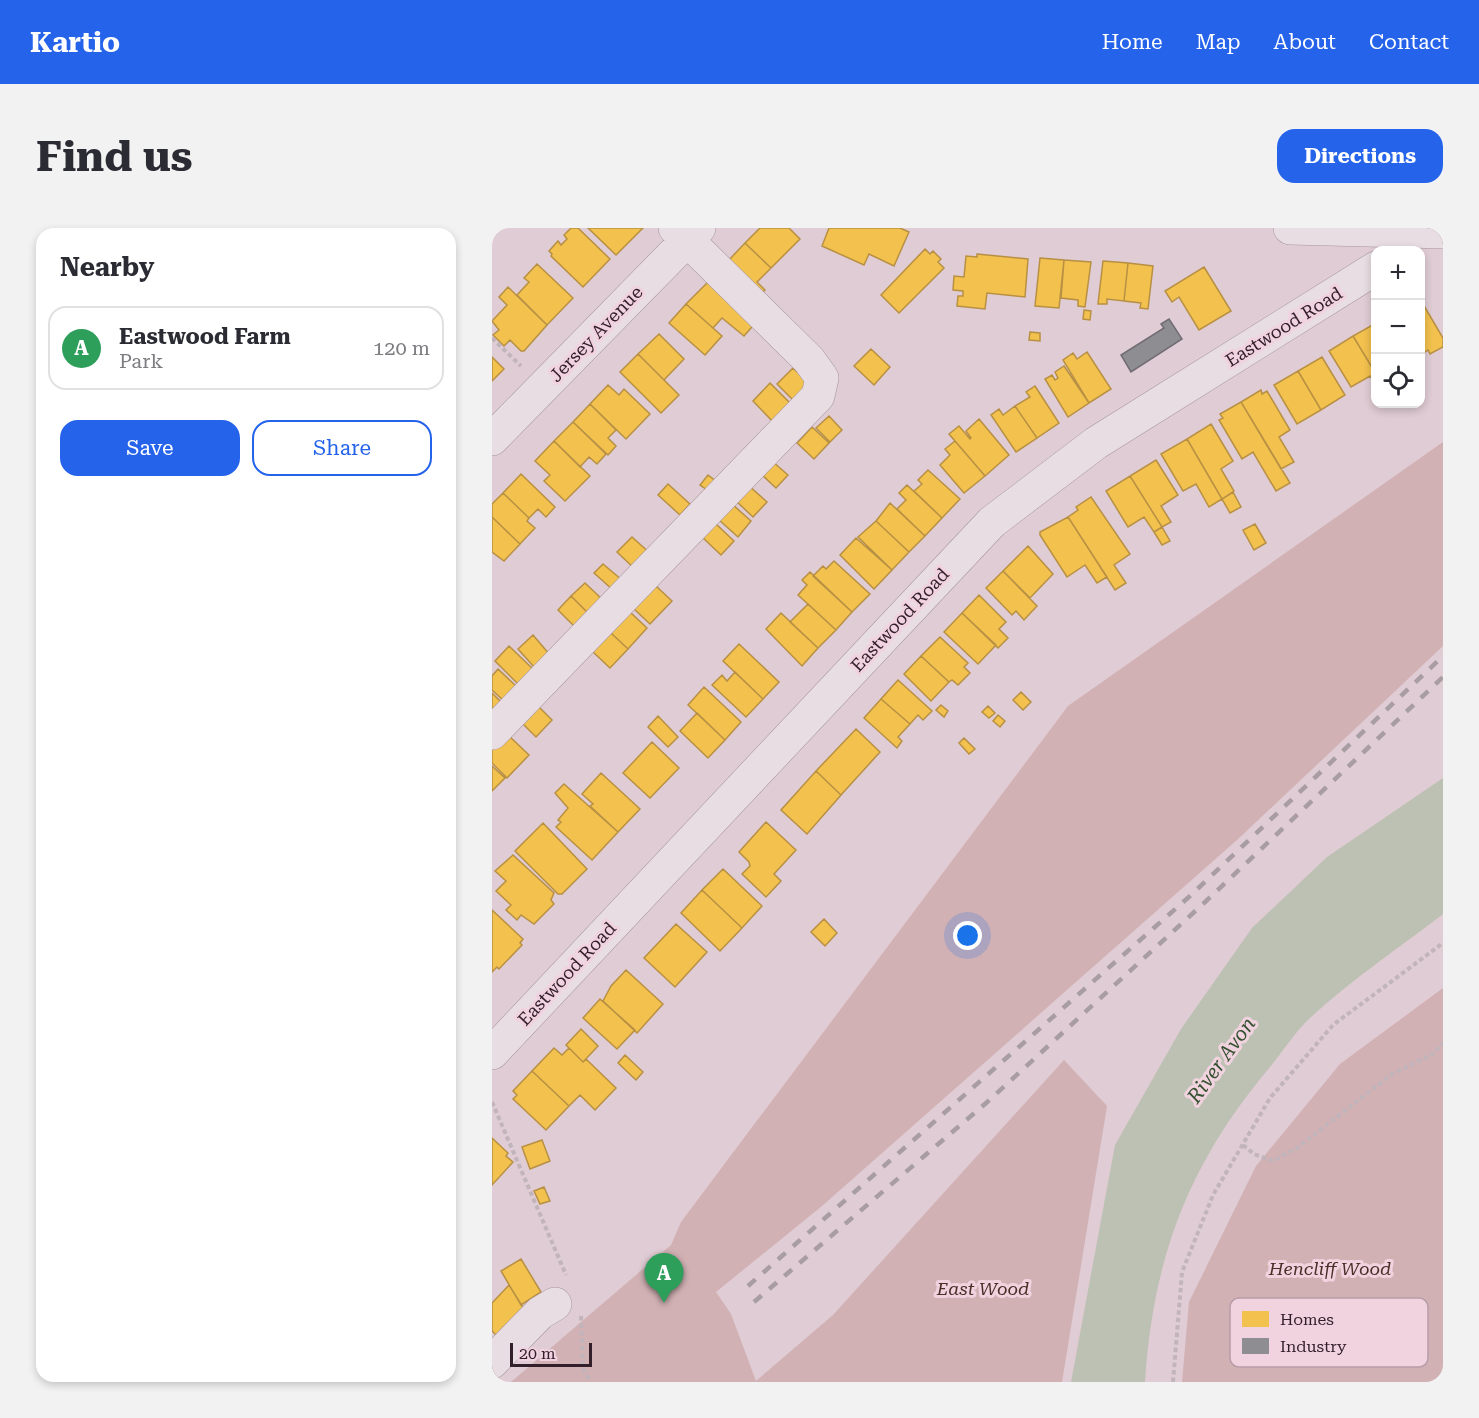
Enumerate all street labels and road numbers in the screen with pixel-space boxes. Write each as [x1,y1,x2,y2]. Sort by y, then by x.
street label: Jersey Avenue [545,281,647,386]
street label: Eastwood Road [1221,282,1346,371]
street label: Eastwood Road [846,563,953,676]
street label: Eastwood Road [513,917,620,1030]

